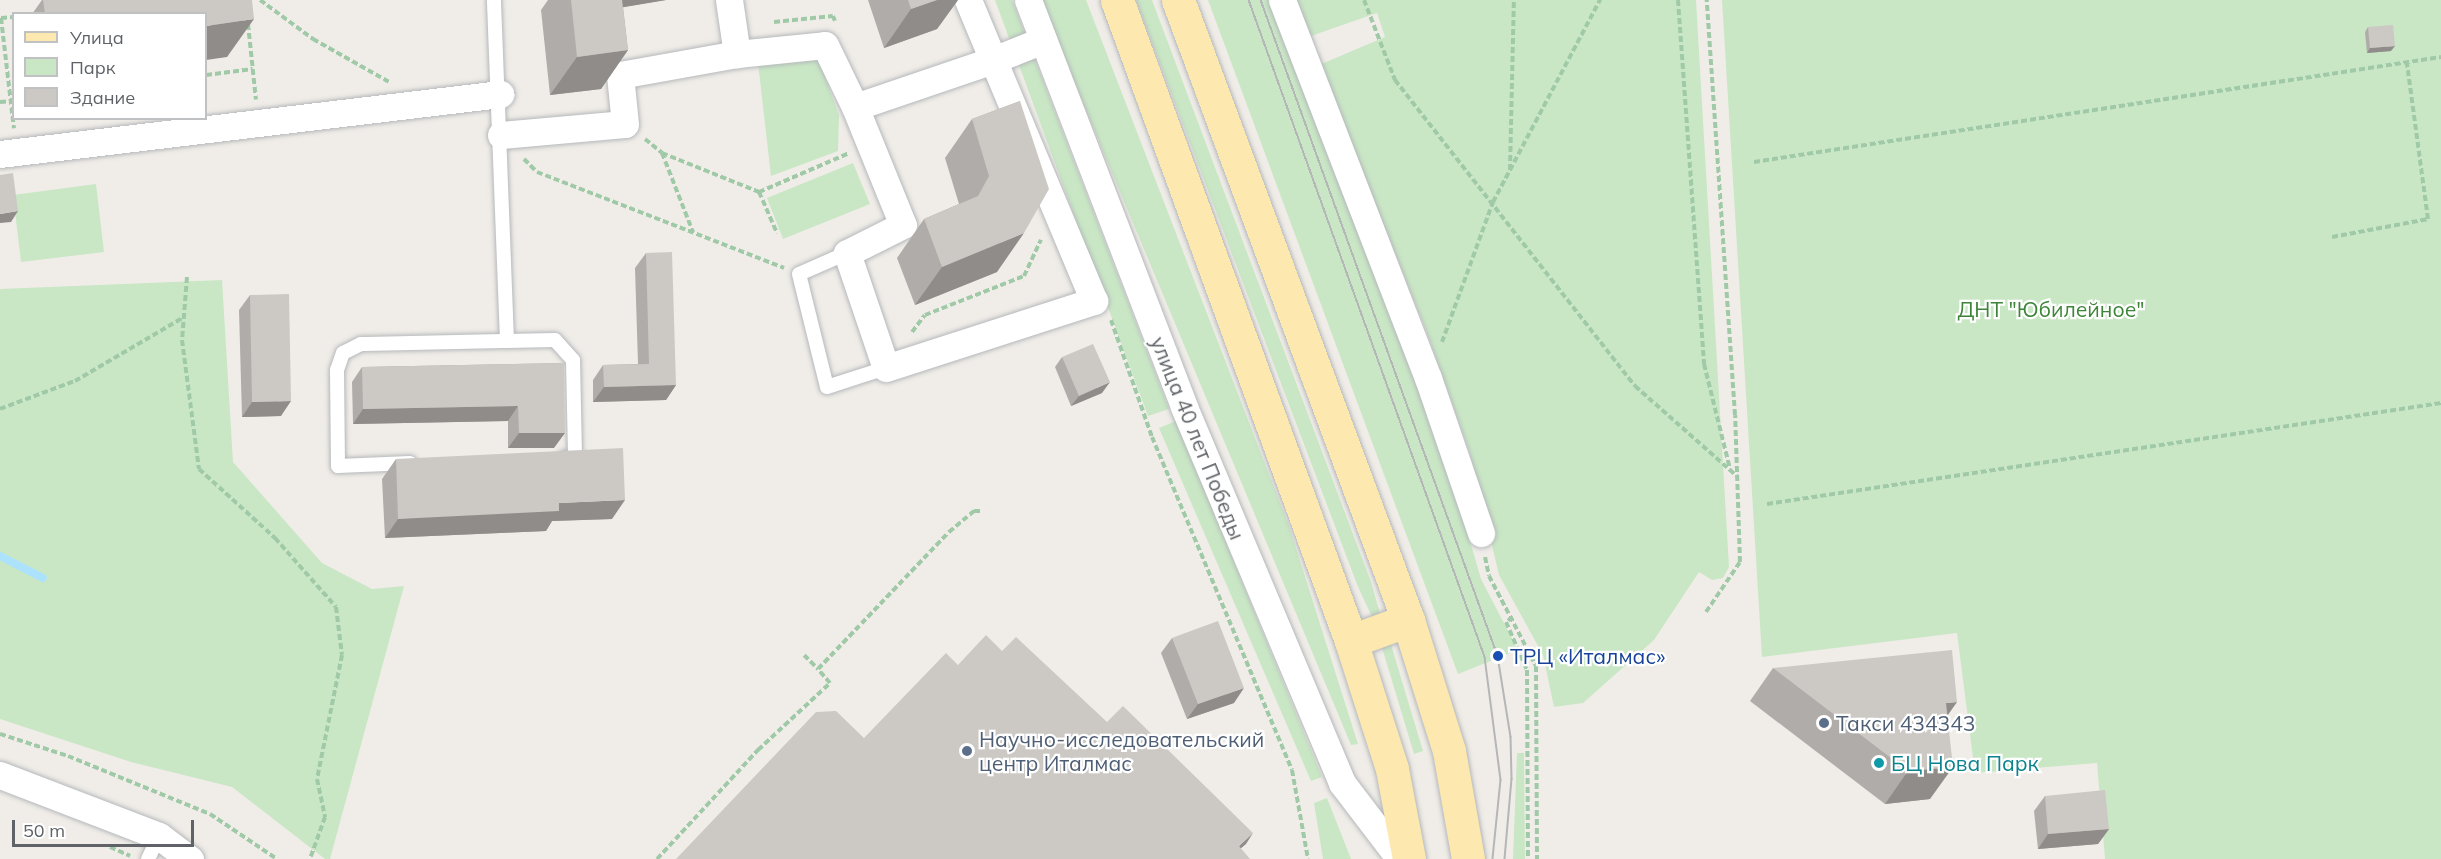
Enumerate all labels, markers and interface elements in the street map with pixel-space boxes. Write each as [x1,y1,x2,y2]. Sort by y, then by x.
legend [12,12,207,120]
text: Улица [70,26,124,49]
text: Парк [70,56,115,79]
text: Здание [70,86,135,109]
park label: ДНТ "Юбилейное" [1958,296,2144,322]
street label: улица 40 лет Победы [1146,333,1250,543]
place label: ТРЦ «Италмас» [1510,643,1665,669]
marker: ТРЦ «Италмас» [1491,649,1505,663]
place label: Такси 434343 [1836,710,1975,736]
marker: Такси 434343 [1817,716,1831,730]
place label: Научно-исследовательский центр Италмас [979,726,1264,776]
marker: Научно-исследовательский центр Италмас [960,744,974,758]
place label: БЦ Нова Парк [1891,750,2039,776]
marker: БЦ Нова Парк [1872,756,1886,770]
scale bar [15,808,196,846]
text: 50 m [23,819,65,842]

